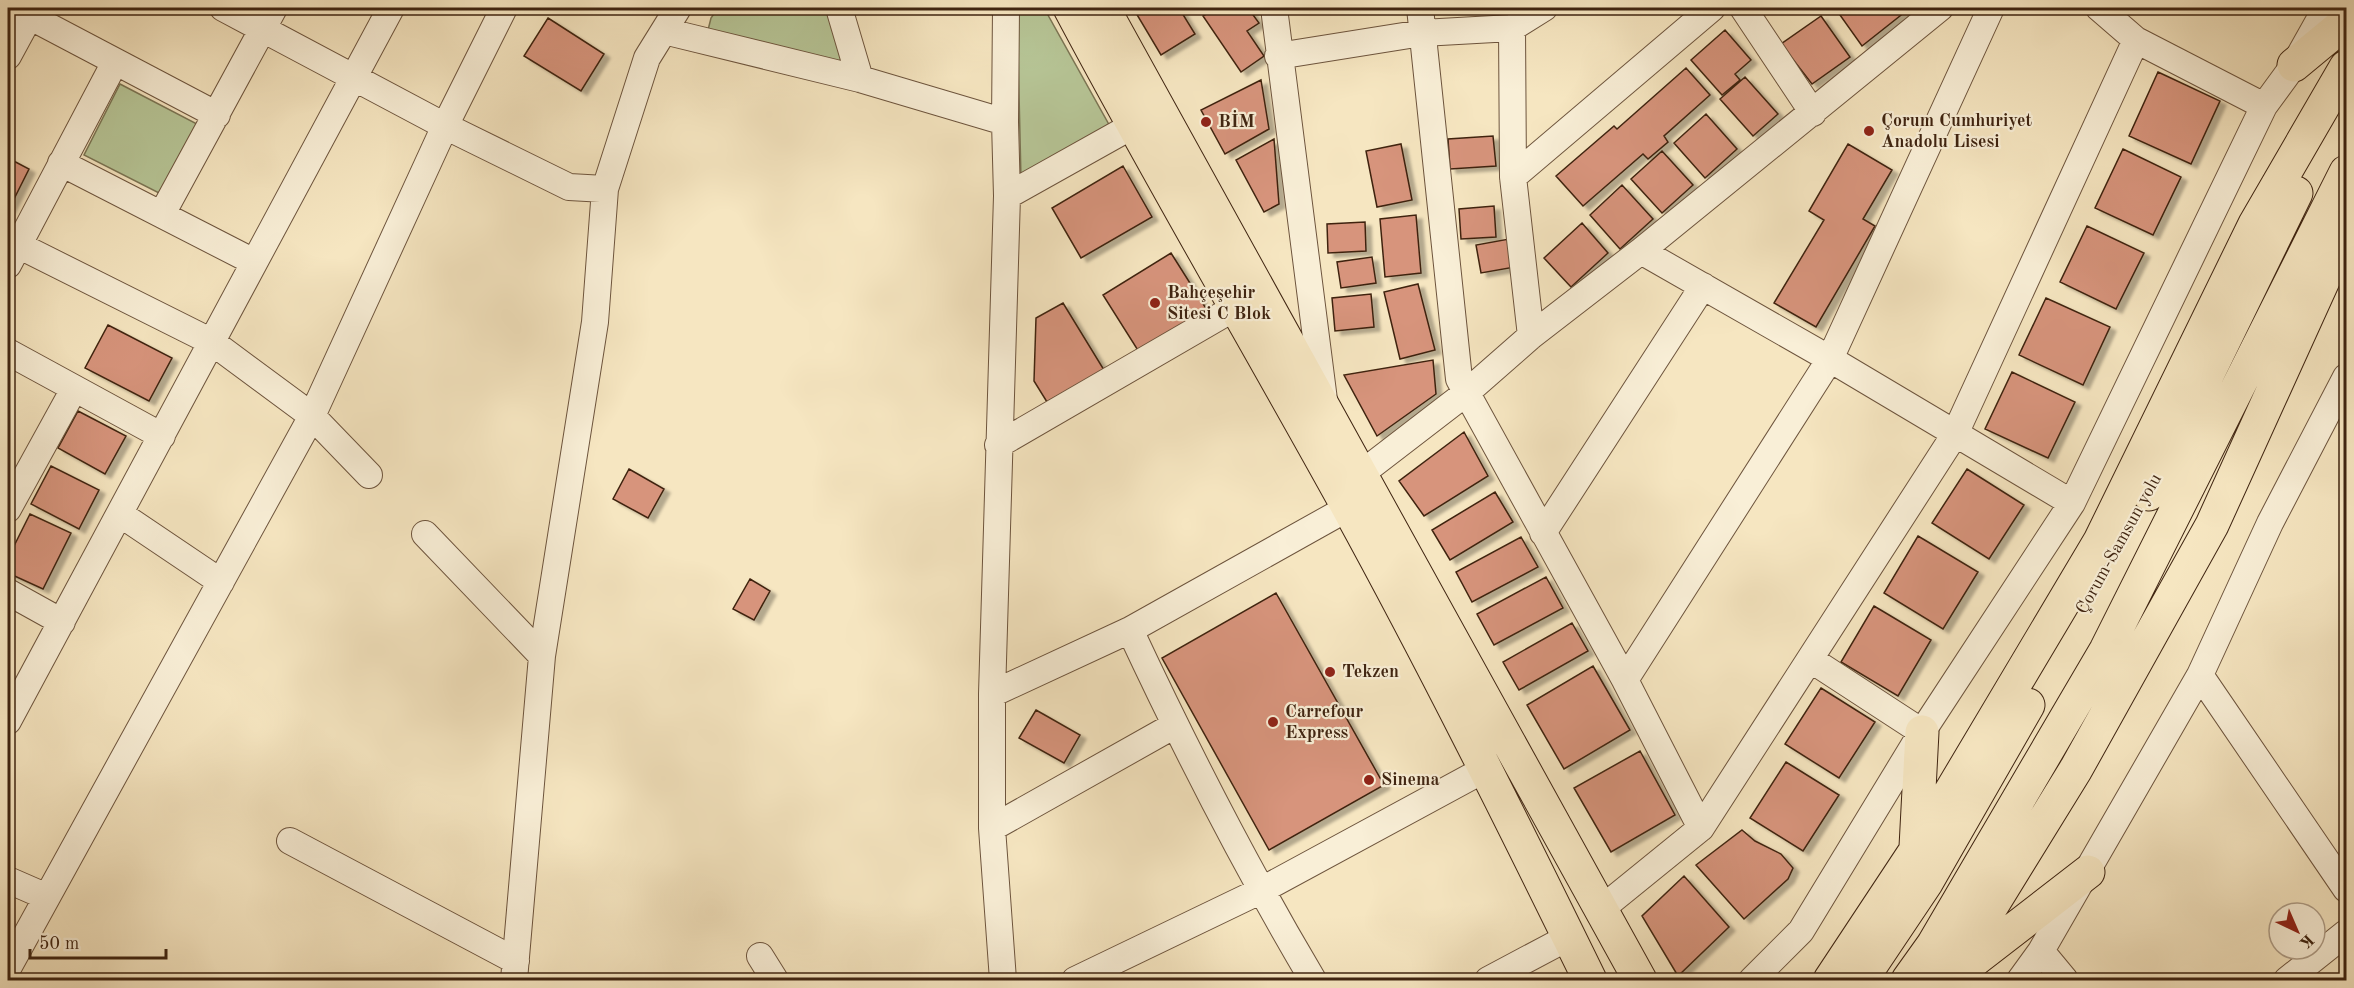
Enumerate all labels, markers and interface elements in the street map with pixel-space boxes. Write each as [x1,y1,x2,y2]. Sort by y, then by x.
place label: BİM [1218,110,1255,131]
place label: Çorum Cumhuriyet Anadolu Lisesi [1881,112,2032,151]
marker: BİM [1199,115,1213,129]
marker: Çorum Cumhuriyet Anadolu Lisesi [1862,124,1876,138]
place label: Bahçeşehir Sitesi C Blok [1167,284,1271,323]
marker: Bahçeşehir Sitesi C Blok [1148,296,1162,310]
street label: Çorum-Samsun yolu [2073,470,2165,617]
place label: Tekzen [1342,663,1399,681]
marker: Tekzen [1323,665,1337,679]
place label: Carrefour Express [1285,703,1363,742]
marker: Carrefour Express [1266,715,1280,729]
place label: Sinema [1381,771,1440,789]
marker: Sinema [1362,773,1376,787]
north arrow [2267,901,2327,961]
scale bar [30,922,166,960]
text: K [2296,930,2316,950]
text: 50 m [39,935,79,953]

